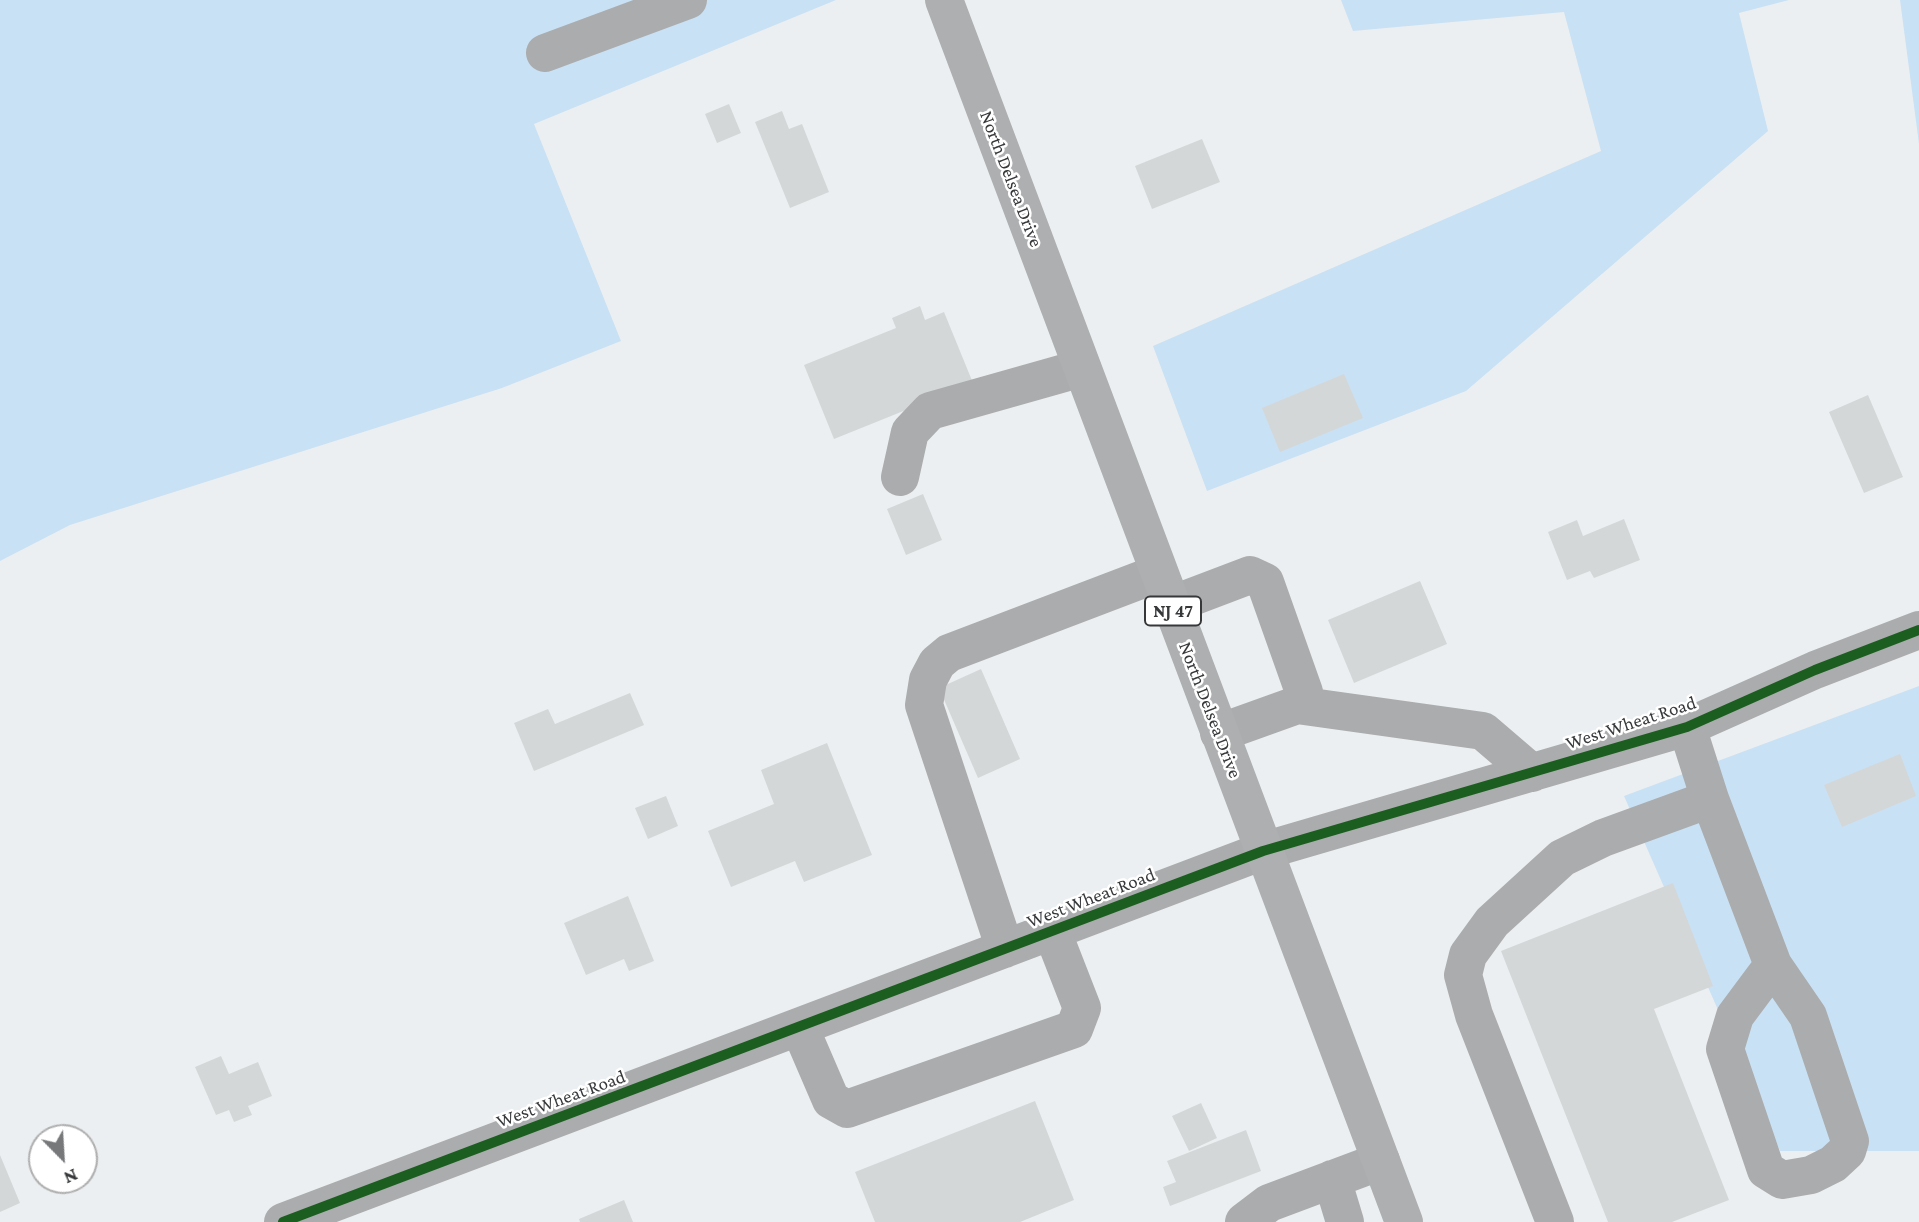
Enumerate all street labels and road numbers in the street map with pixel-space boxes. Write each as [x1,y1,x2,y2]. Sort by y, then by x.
street label: North Delsea Drive [975,108,1047,250]
road number: NJ 47 [1145,596,1201,626]
street label: North Delsea Drive [1174,639,1246,781]
street label: West Wheat Road [1563,691,1699,755]
street label: West Wheat Road [1024,863,1158,933]
street label: West Wheat Road [493,1065,629,1133]

